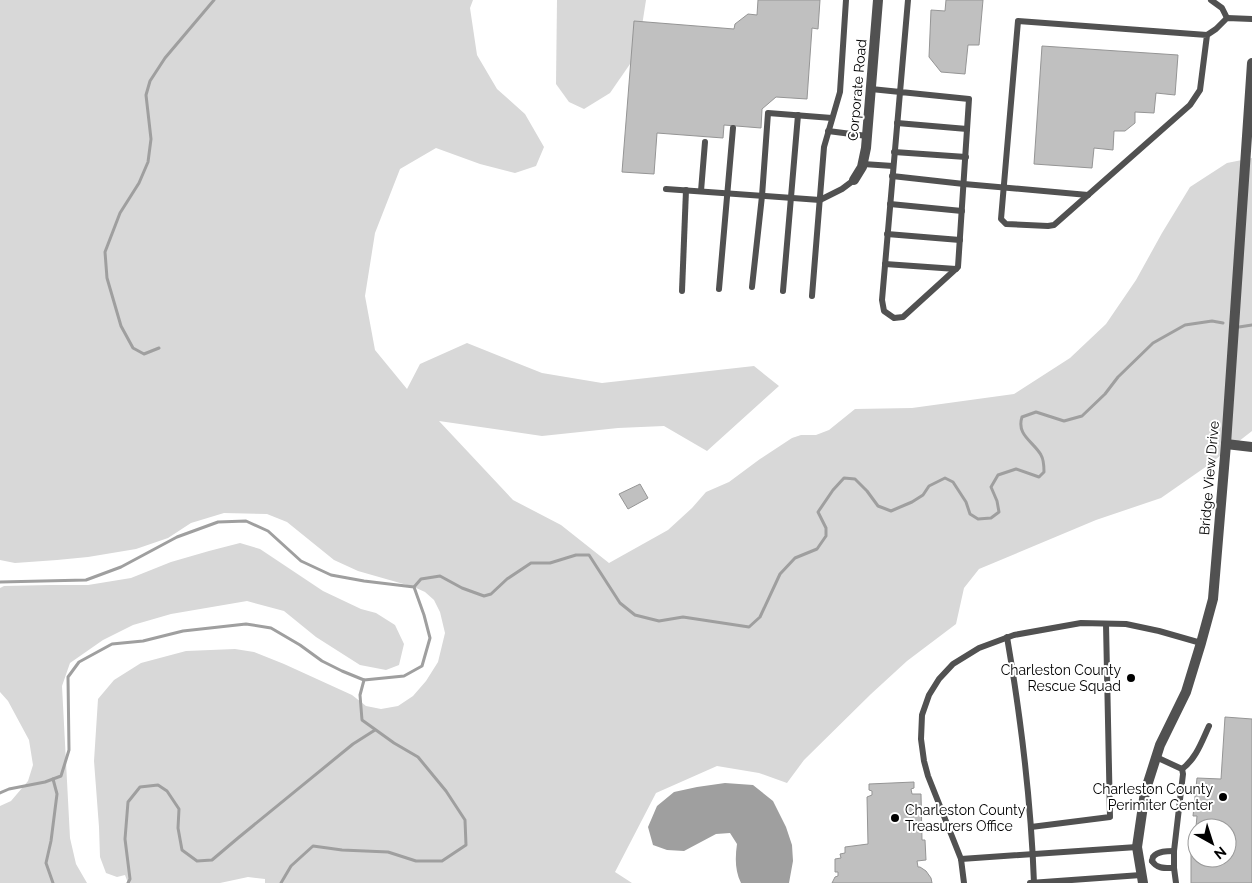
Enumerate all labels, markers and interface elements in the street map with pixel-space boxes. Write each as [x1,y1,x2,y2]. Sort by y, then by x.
street label: Corporate Road [845,38,869,142]
street label: Bridge View Drive [1196,420,1222,536]
place label: Charleston County Rescue Squad [1001,662,1121,694]
marker: Charleston County Rescue Squad [1125,672,1137,684]
place label: Charleston County Perimiter Center [1093,781,1213,813]
marker: Charleston County Perimiter Center [1217,791,1229,803]
place label: Charleston County Treasurers Office [905,802,1026,834]
marker: Charleston County Treasurers Office [889,812,901,824]
north arrow [1187,818,1237,868]
text: N [1211,844,1229,863]

